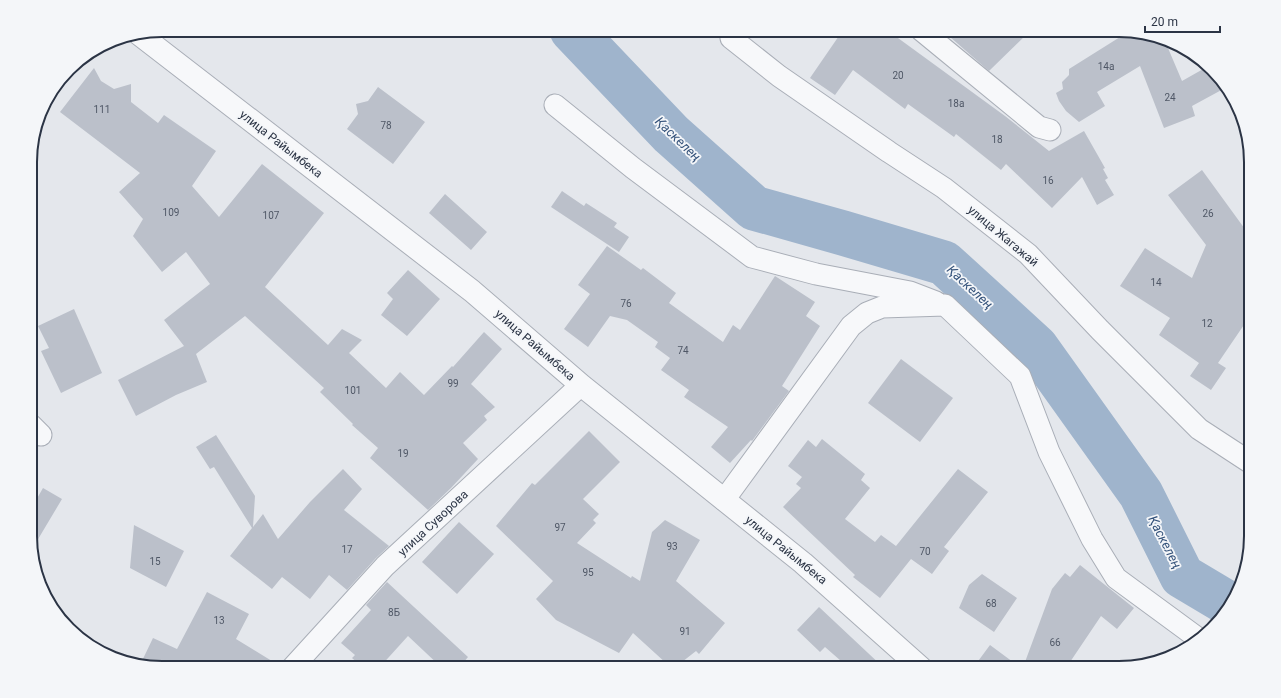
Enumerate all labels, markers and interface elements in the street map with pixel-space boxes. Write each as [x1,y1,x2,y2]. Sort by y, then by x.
scale bar [1145,8,1220,34]
text: 20 m [1151,15,1178,29]
house number: 14а [1098,61,1114,72]
house number: 20 [892,70,904,81]
house number: 24 [1164,92,1176,103]
house number: 18а [948,98,964,109]
house number: 111 [94,104,110,115]
street label: улица Райымбека [237,107,325,181]
water label: Қаскелең [652,114,704,164]
house number: 78 [380,120,392,131]
house number: 18 [991,134,1003,145]
house number: 16 [1042,175,1054,186]
street label: улица Жагажай [965,202,1041,270]
house number: 109 [163,207,179,218]
house number: 26 [1202,208,1214,219]
house number: 107 [263,210,280,221]
water label: Қаскелең [944,262,996,312]
house number: 14 [1150,277,1162,288]
house number: 76 [620,298,632,309]
street label: улица Райымбека [492,307,578,383]
house number: 12 [1201,318,1213,329]
house number: 74 [677,345,689,356]
house number: 99 [447,378,459,389]
house number: 101 [345,385,361,396]
house number: 19 [397,448,409,459]
street label: улица Суворова [395,487,471,559]
street label: улица Райымбека [742,513,830,587]
water label: Қаскелең [1145,513,1185,571]
house number: 97 [554,522,566,533]
house number: 93 [666,541,678,552]
house number: 17 [341,544,353,555]
house number: 70 [919,546,931,557]
house number: 15 [149,556,161,567]
house number: 95 [582,567,594,578]
house number: 68 [985,598,997,609]
house number: 8Б [388,607,400,618]
house number: 13 [213,615,225,626]
house number: 91 [679,626,691,637]
house number: 66 [1049,637,1061,648]

